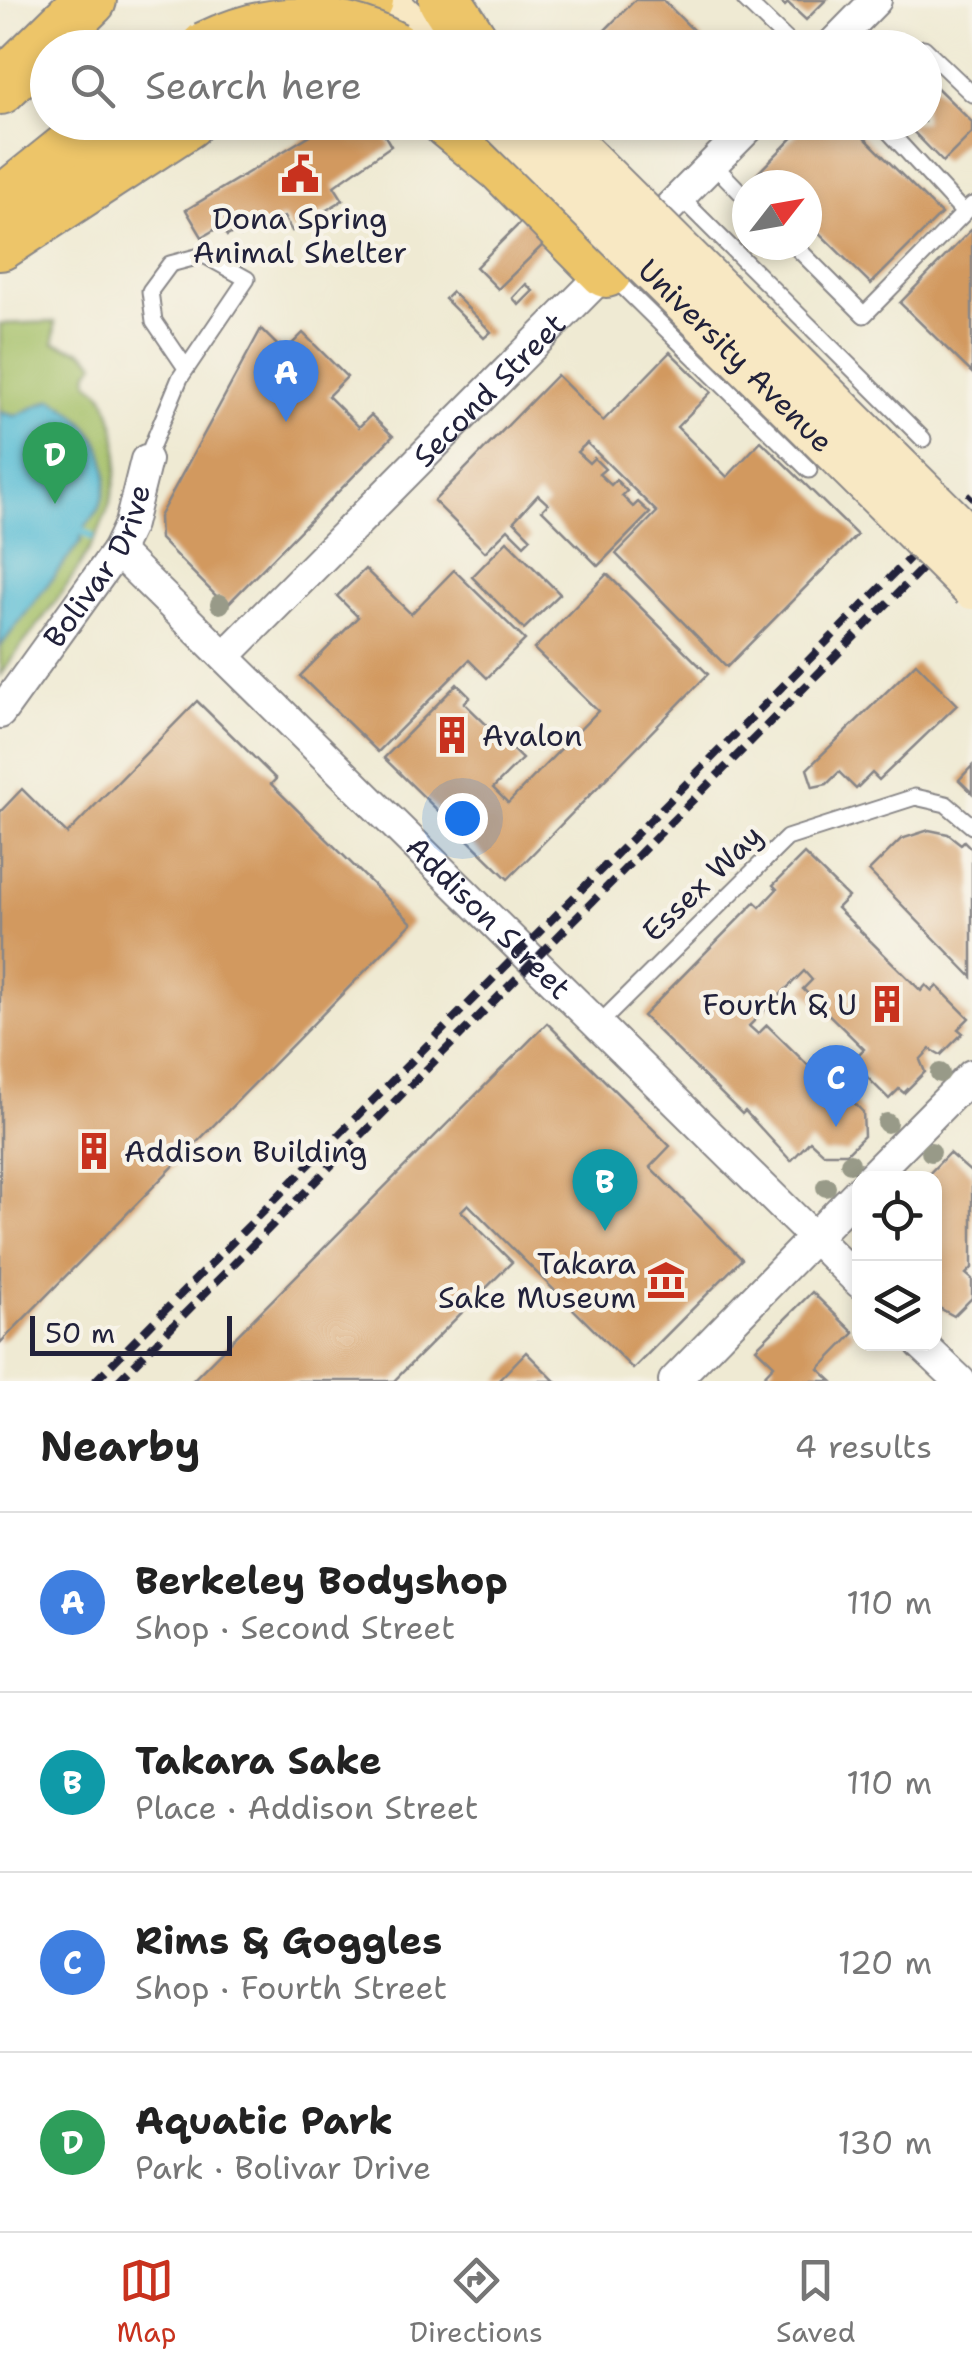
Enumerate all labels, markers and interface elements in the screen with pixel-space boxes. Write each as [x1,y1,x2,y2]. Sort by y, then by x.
search box [30,30,942,140]
icon: search [65,58,120,113]
text: Search here [145,60,362,111]
public building icon: Dona Spring Animal Shelter [279,153,321,195]
north arrow [732,170,822,260]
place label: Dona Spring Animal Shelter [193,198,407,273]
street label: University Avenue [629,250,843,461]
street label: Second Street [403,304,574,476]
pin: A [254,340,318,422]
pin: D [22,422,88,504]
street label: Bolivar Drive [34,480,160,655]
building icon: Avalon [431,714,473,756]
place label: Avalon [482,715,582,756]
your location [437,793,488,844]
street label: Essex Way [633,815,771,951]
street label: Addison Street [397,827,580,1008]
building icon: Fourth & U [866,983,908,1025]
place label: Fourth & U [702,984,857,1025]
pin: C [804,1044,868,1127]
building icon: Addison Building [73,1130,115,1172]
place label: Addison Building [124,1131,368,1172]
pin: B [572,1148,638,1231]
map controls [852,1171,942,1351]
button: locate [852,1171,942,1261]
place label: Takara Sake Museum [438,1243,636,1318]
museum icon: Takara Sake Museum [645,1259,687,1301]
button: layers [852,1261,942,1351]
scale bar [30,1311,232,1356]
text: 50 m [45,1314,115,1352]
text: Nearby [40,1418,200,1474]
text: 4 results [795,1425,932,1468]
text: Berkeley Bodyshop [135,1555,508,1606]
text: A [60,1581,85,1624]
text: 110 m [846,1581,932,1624]
text: Shop · Second Street [135,1606,455,1649]
text: Takara Sake [135,1735,382,1786]
text: B [63,1761,82,1804]
text: 110 m [846,1761,932,1804]
text: Place · Addison Street [135,1786,479,1829]
text: Rims & Goggles [135,1915,442,1966]
text: C [63,1941,82,1984]
text: 120 m [838,1941,932,1984]
text: Shop · Fourth Street [135,1966,447,2009]
text: Aquatic Park [135,2095,393,2146]
text: D [61,2121,84,2164]
text: 130 m [837,2121,932,2164]
text: Park · Bolivar Drive [135,2146,431,2189]
tab: Map [117,2253,176,2351]
tab: Directions [409,2253,543,2351]
tab: Saved [776,2253,855,2351]

